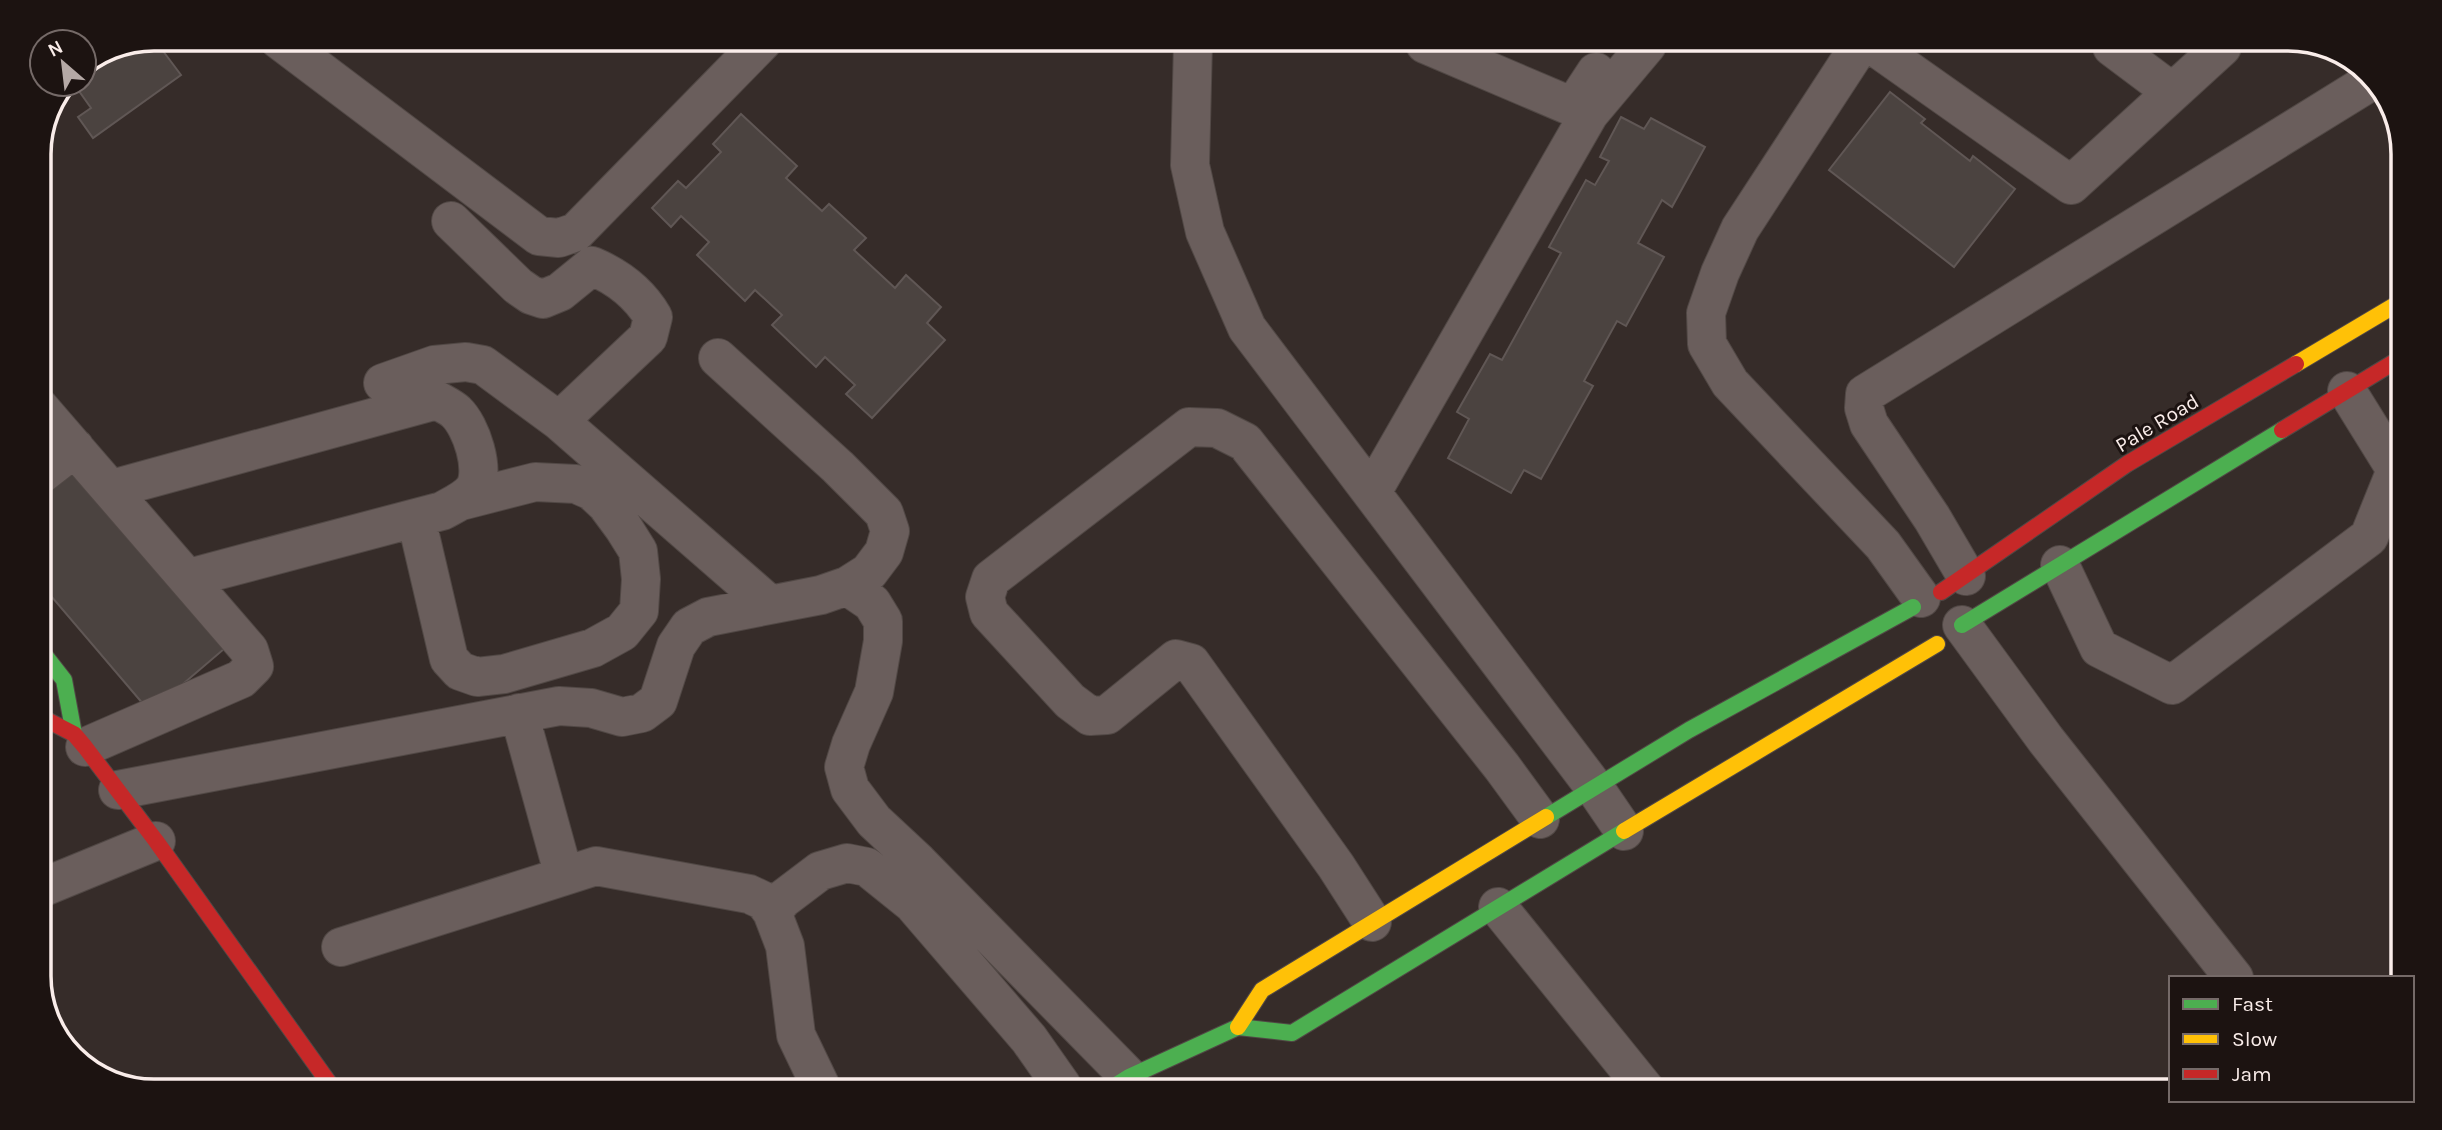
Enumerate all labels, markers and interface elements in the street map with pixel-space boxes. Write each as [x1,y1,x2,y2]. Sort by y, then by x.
north arrow [28,28,98,98]
text: N [44,36,67,62]
street label: Pale Road [2111,389,2203,457]
legend [2169,976,2414,1102]
text: Fast [2232,992,2273,1016]
text: Slow [2232,1027,2277,1051]
text: Jam [2232,1062,2272,1086]

